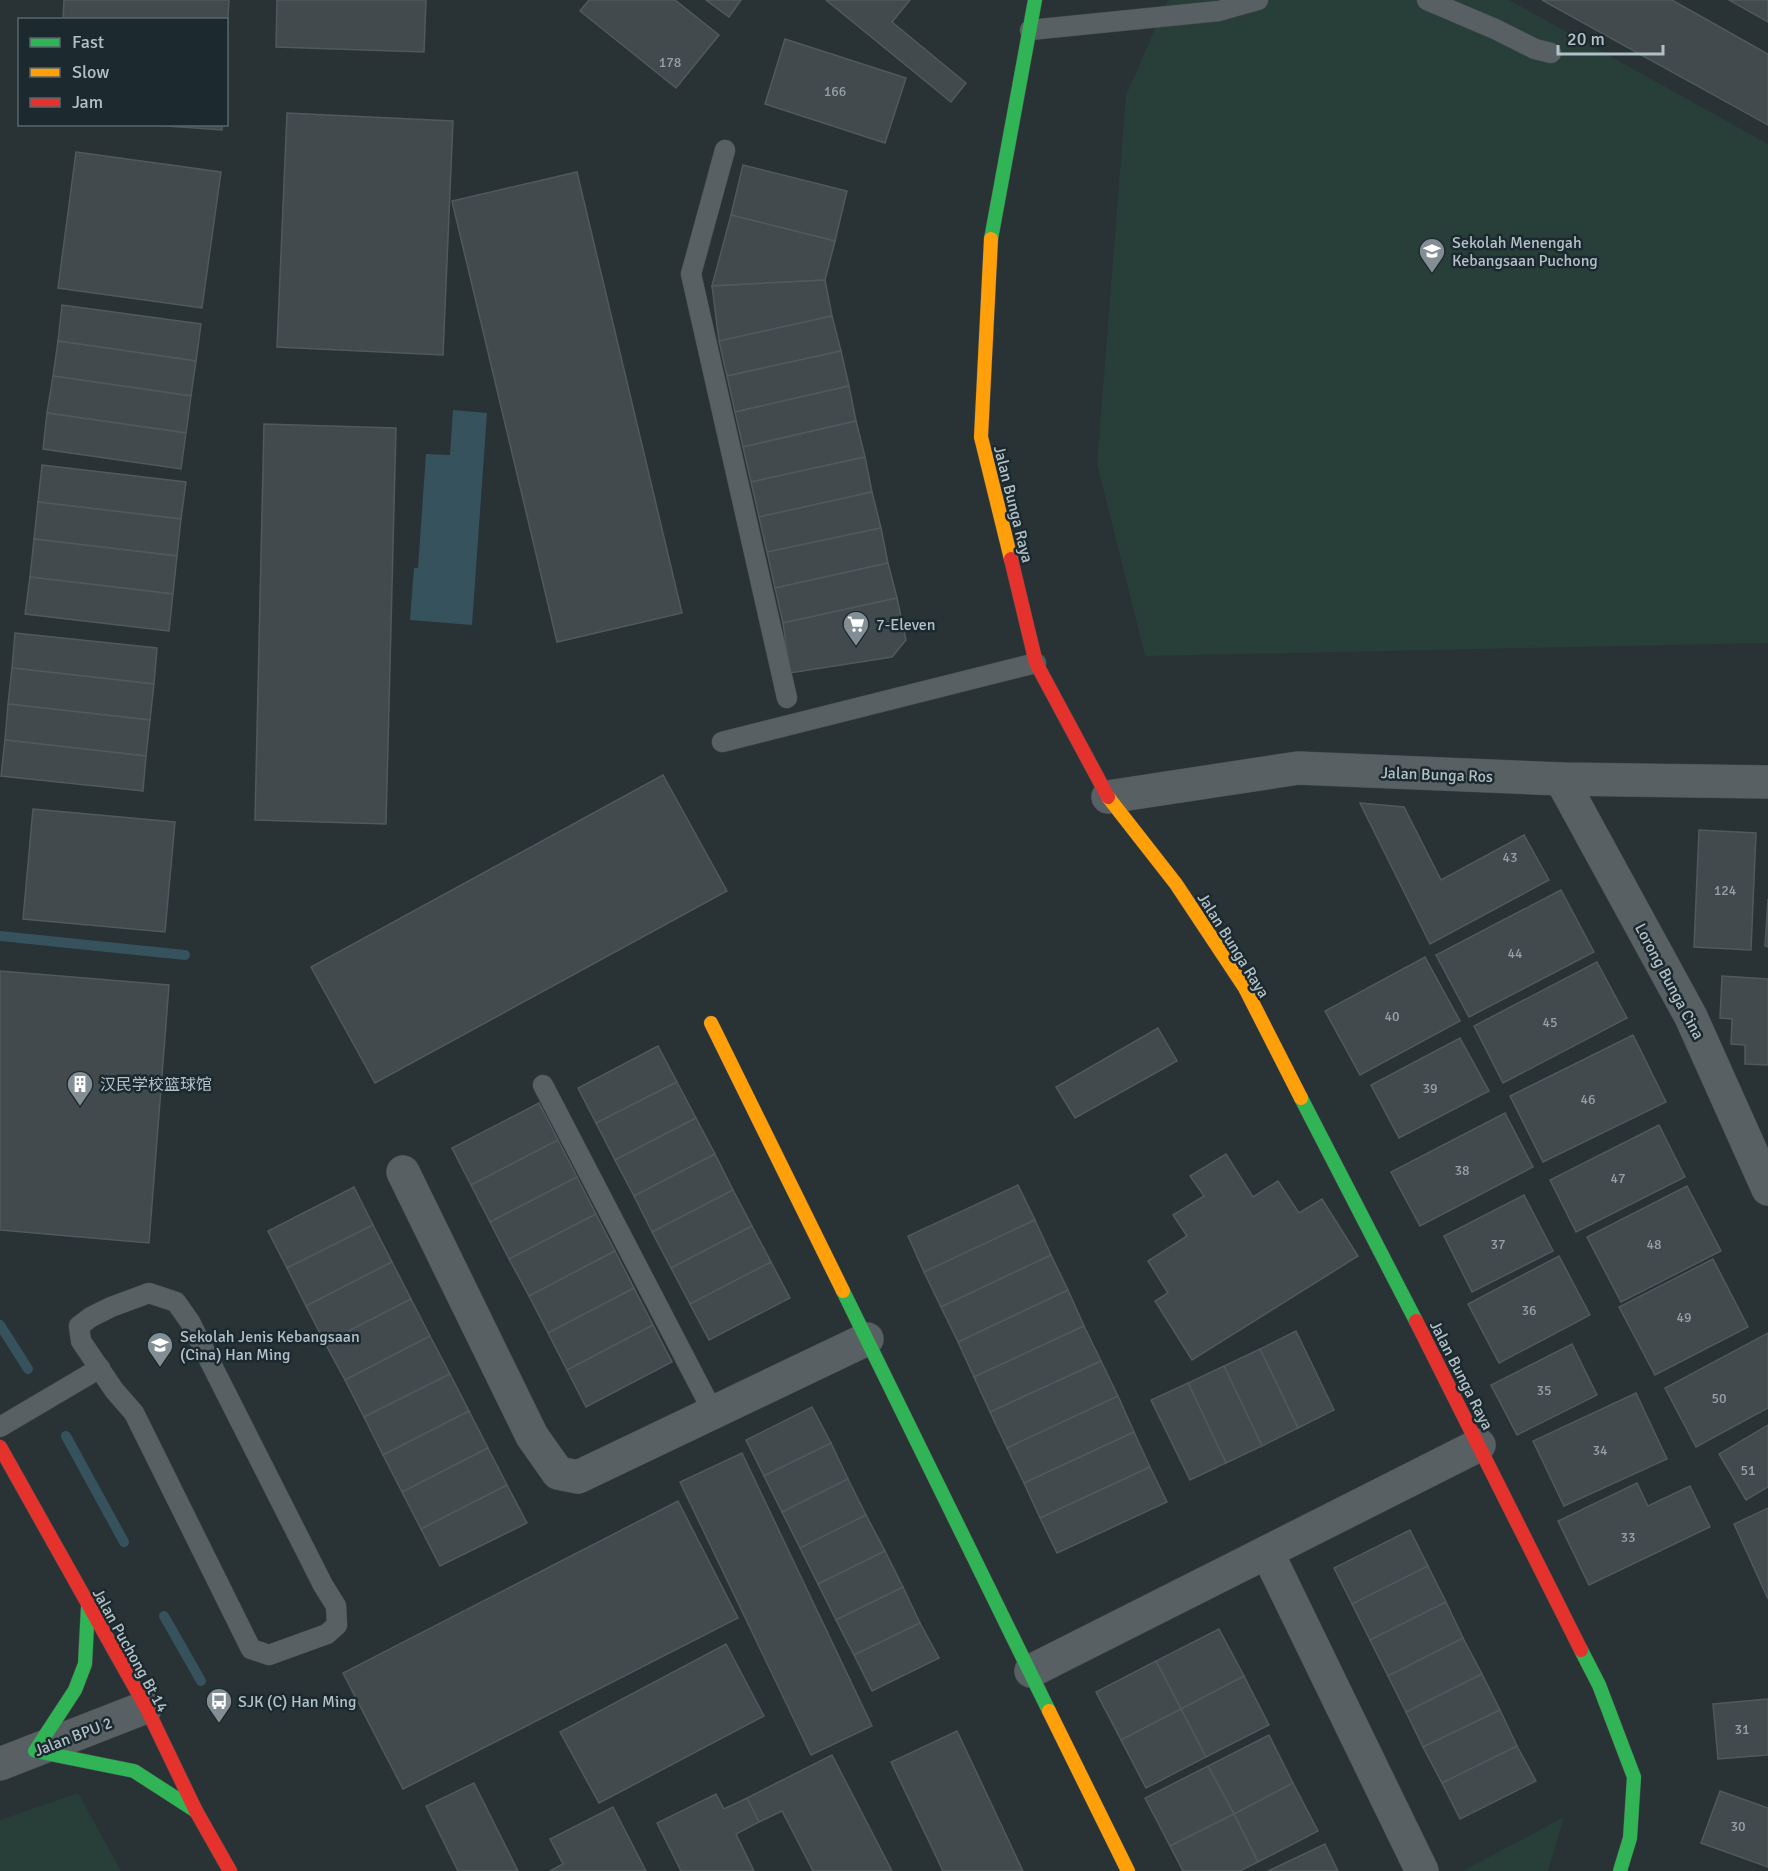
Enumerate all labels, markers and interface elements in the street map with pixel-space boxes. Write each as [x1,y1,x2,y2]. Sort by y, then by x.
legend [18,18,228,126]
scale bar [1558,18,1663,56]
text: 20 m [1567,28,1605,50]
text: Fast [72,31,104,53]
house number: 178 [659,54,681,71]
text: Slow [72,61,109,83]
house number: 166 [824,83,846,100]
text: Jam [72,91,103,113]
place label: Sekolah Menengah Kebangsaan Puchong [1452,233,1598,271]
school or university icon: Sekolah Menengah Kebangsaan Puchong [1417,236,1447,274]
street label: Jalan Bunga Raya [989,444,1037,565]
supermarket icon: 7-Eleven [841,609,871,647]
place label: 7-Eleven [876,615,935,635]
street label: Jalan Bunga Ros [1381,763,1493,787]
house number: 43 [1502,849,1518,866]
house number: 124 [1714,882,1737,899]
street label: Jalan Bunga Raya [1193,889,1273,1002]
street label: Lorong Bunga Cina [1630,920,1708,1043]
house number: 44 [1507,945,1523,962]
house number: 40 [1384,1008,1400,1025]
house number: 45 [1542,1014,1558,1031]
building icon: 汉民学校篮球馆 [65,1069,95,1107]
place label: 汉民学校篮球馆 [100,1075,212,1095]
house number: 39 [1422,1080,1438,1097]
house number: 46 [1580,1091,1596,1108]
house number: 38 [1454,1162,1470,1179]
house number: 47 [1610,1170,1626,1187]
house number: 37 [1490,1236,1506,1253]
house number: 48 [1646,1236,1662,1253]
house number: 36 [1521,1302,1537,1319]
house number: 49 [1676,1309,1692,1326]
street label: Jalan Bunga Raya [1425,1317,1497,1433]
place label: Sekolah Jenis Kebangsaan (Cina) Han Ming [180,1327,360,1365]
school or university icon: Sekolah Jenis Kebangsaan (Cina) Han Ming [145,1330,175,1368]
house number: 35 [1536,1382,1552,1399]
house number: 50 [1711,1390,1727,1407]
house number: 34 [1592,1442,1608,1459]
house number: 51 [1740,1462,1756,1479]
house number: 33 [1620,1529,1636,1546]
street label: Jalan Puchong Bt 14 [88,1585,173,1716]
bus stop icon: SJK (C) Han Ming [204,1686,234,1724]
place label: SJK (C) Han Ming [238,1692,357,1712]
street label: Jalan BPU 2 [32,1713,115,1761]
house number: 31 [1734,1721,1750,1738]
house number: 30 [1730,1818,1746,1835]

